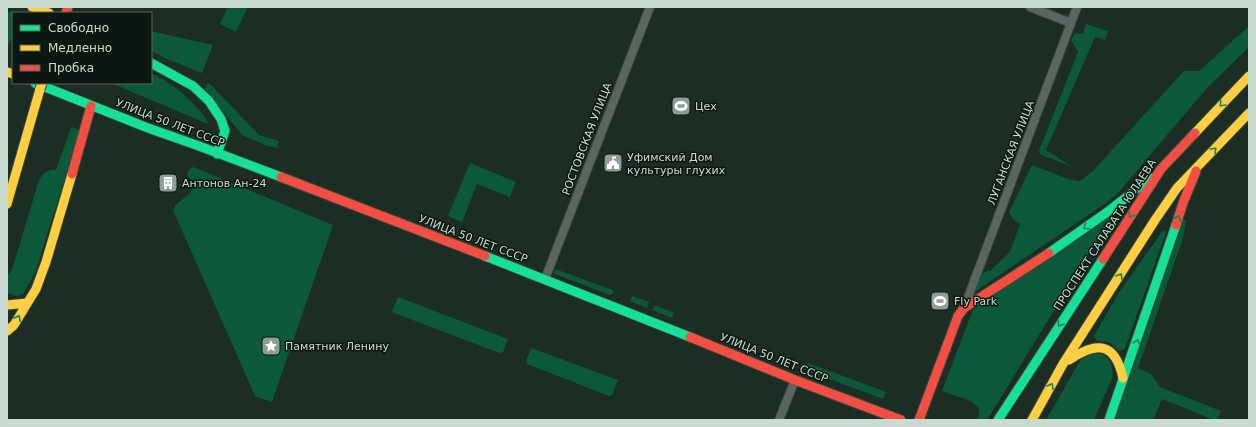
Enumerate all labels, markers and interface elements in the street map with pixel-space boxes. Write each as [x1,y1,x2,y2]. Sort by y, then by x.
legend [12,12,152,84]
text: Свободно [48,21,109,35]
text: Медленно [48,41,112,55]
text: Пробка [48,61,94,75]
street label: РОСТОВСКАЯ УЛИЦА [560,81,615,197]
sports icon: Цех [670,95,692,117]
street label: УЛИЦА 50 ЛЕТ СССР [114,96,227,150]
street label: ЛУГАНСКАЯ УЛИЦА [985,98,1037,207]
one-way arrow [1219,99,1227,107]
place label: Цех [695,100,717,113]
one-way arrow [1209,147,1217,155]
place label: Уфимский Дом культуры глухих [627,151,726,177]
public building icon: Уфимский Дом культуры глухих [602,152,624,174]
street label: ПРОСПЕКТ САЛАВАТА ЮЛАЕВА [1051,156,1159,313]
building icon: Антонов Ан-24 [157,172,179,194]
place label: Антонов Ан-24 [182,177,266,190]
one-way arrow [1128,211,1136,218]
street label: УЛИЦА 50 ЛЕТ СССР [417,212,530,266]
one-way arrow [1173,215,1182,222]
one-way arrow [1083,222,1090,229]
one-way arrow [1115,273,1122,280]
sports icon: Fly Park [929,290,951,312]
place label: Fly Park [954,295,998,308]
one-way arrow [14,315,21,322]
one-way arrow [1057,320,1065,327]
street label: УЛИЦА 50 ЛЕТ СССР [718,330,830,386]
place icon: Памятник Ленину [260,335,282,357]
one-way arrow [1132,338,1140,345]
place label: Памятник Ленину [285,340,389,353]
one-way arrow [1046,383,1053,390]

